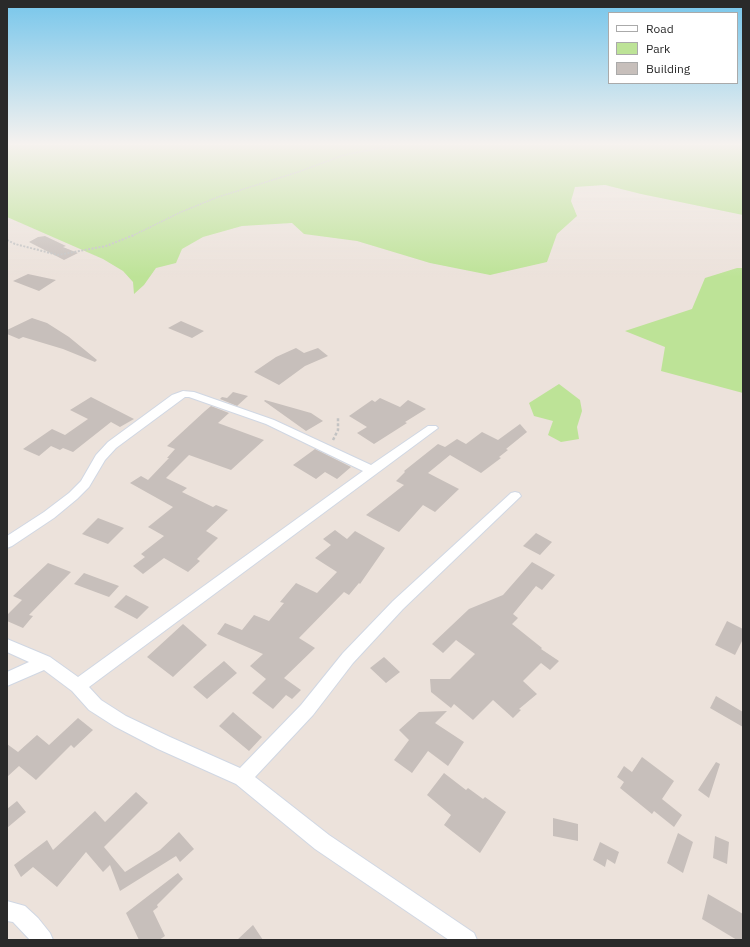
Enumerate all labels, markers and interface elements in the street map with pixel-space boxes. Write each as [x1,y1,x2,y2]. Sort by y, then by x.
legend [608,12,738,84]
text: Road [646,21,674,36]
text: Park [646,41,670,56]
text: Building [646,61,690,76]

